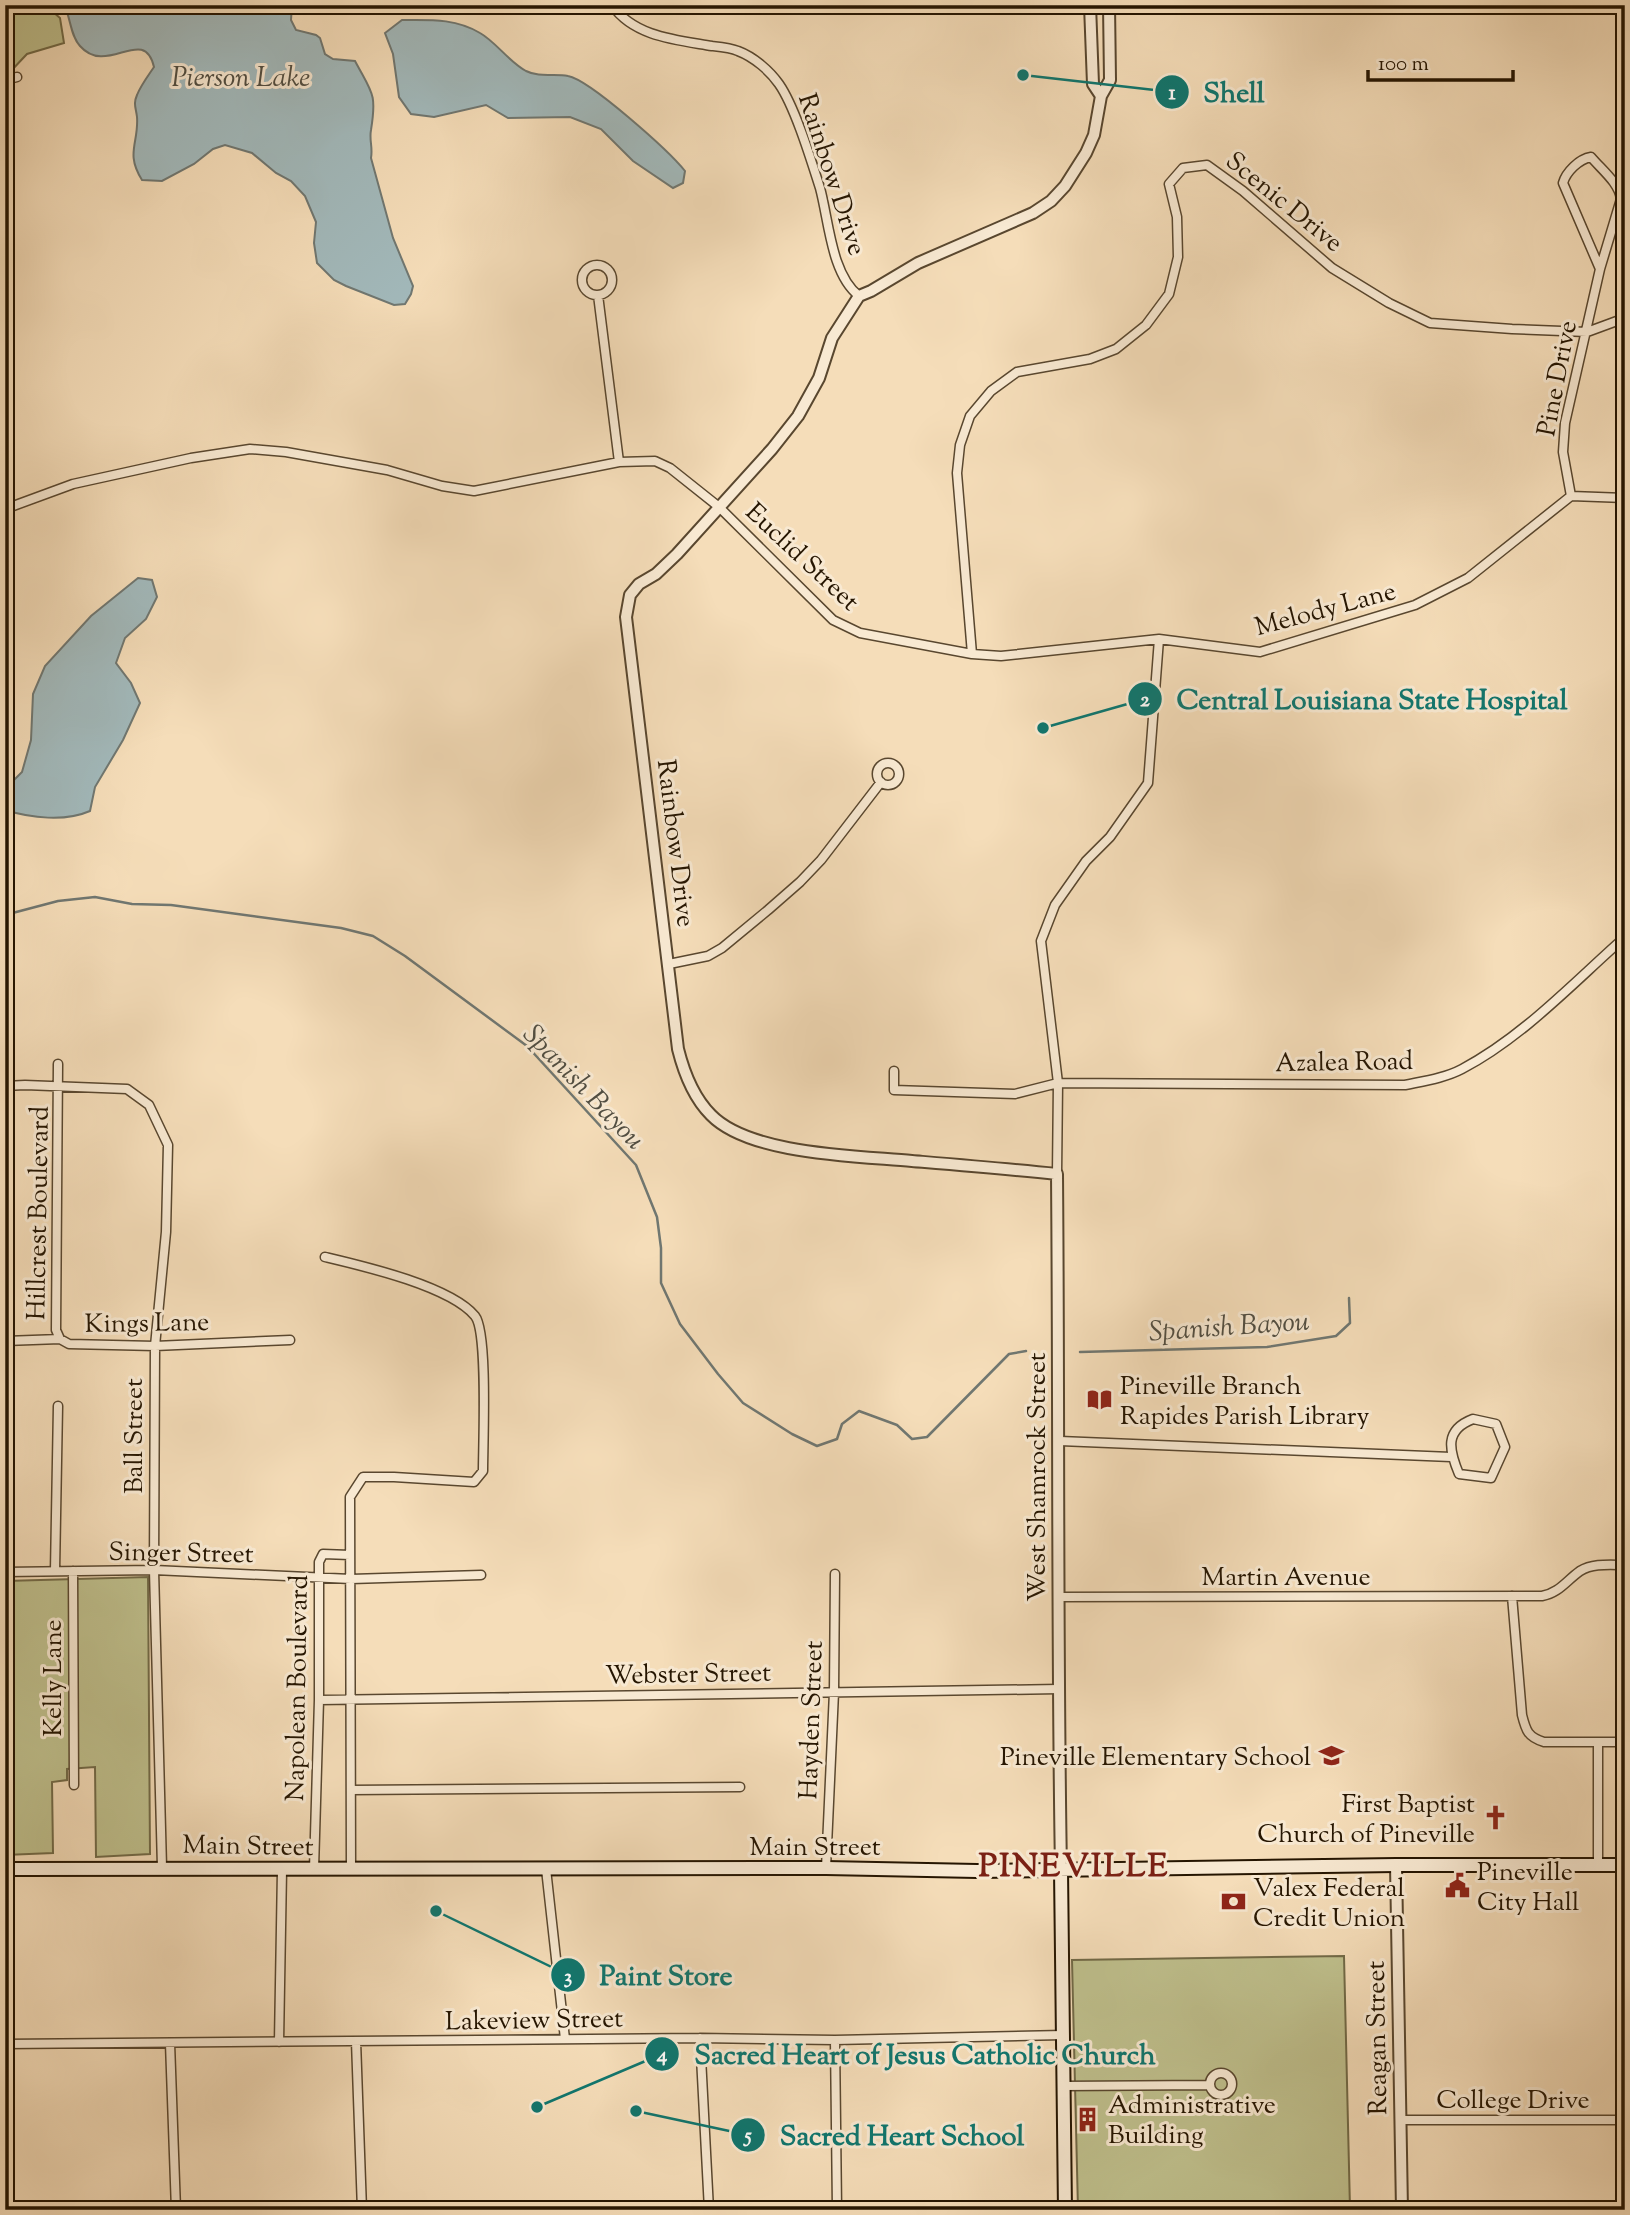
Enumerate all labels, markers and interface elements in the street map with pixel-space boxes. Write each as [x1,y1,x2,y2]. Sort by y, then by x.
scale bar [1368,38,1513,82]
text: 100 m [1378,50,1429,80]
water label: Pierson Lake [172,59,310,99]
callout: Shell [1155,67,1279,116]
text: Shell [1203,75,1265,115]
text: 1 [1168,79,1176,109]
street label: Rainbow Drive [787,89,874,261]
street label: Scenic Drive [1217,144,1350,262]
street label: Pine Drive [1529,318,1588,439]
street label: Euclid Street [736,495,867,621]
street label: Melody Lane [1251,574,1400,647]
callout: Central Louisiana State Hospital [1128,674,1582,723]
text: Central Louisiana State Hospital [1176,682,1568,722]
text: 2 [1140,686,1150,716]
street label: Rainbow Drive [646,757,703,929]
water label: Spanish Bayou [513,1016,653,1160]
street label: Azalea Road [1275,1044,1414,1083]
street label: Hillcrest Boulevard [19,1105,60,1321]
water label: Spanish Bayou [1148,1302,1311,1354]
street label: Kings Lane [84,1305,210,1344]
street label: West Shamrock Street [1020,1352,1057,1602]
place label: Pineville Branch Rapides Parish Library [1120,1369,1370,1436]
street label: Ball Street [117,1378,154,1494]
library icon: Pineville Branch Rapides Parish Library [1086,1386,1114,1414]
street label: Singer Street [108,1535,254,1574]
street label: Martin Avenue [1201,1560,1371,1597]
street label: Napolean Boulevard [278,1574,319,1802]
street label: Kelly Lane [36,1619,73,1737]
street label: Hayden Street [791,1640,834,1800]
street label: Webster Street [605,1656,771,1695]
place label: Pineville Elementary School [1000,1740,1311,1777]
school or university icon: Pineville Elementary School [1317,1742,1345,1770]
place label: First Baptist Church of Pineville [1257,1787,1475,1854]
church icon: First Baptist Church of Pineville [1481,1804,1509,1832]
street label: Main Street [182,1828,314,1867]
street label: Main Street [749,1830,881,1867]
district label: PINEVILLE [979,1844,1169,1892]
place label: Pineville City Hall [1477,1855,1579,1922]
place label: Valex Federal Credit Union [1253,1871,1405,1938]
public building icon: Pineville City Hall [1443,1872,1471,1900]
bank icon: Valex Federal Credit Union [1219,1888,1247,1916]
callout: Paint Store [550,1951,747,2000]
text: Paint Store [599,1958,733,1998]
street label: Reagan Street [1359,1960,1398,2115]
text: 3 [564,1963,572,1993]
street label: Lakeview Street [445,2001,623,2042]
callout: Sacred Heart of Jesus Catholic Church [645,2029,1169,2078]
text: Sacred Heart of Jesus Catholic Church [694,2037,1156,2077]
text: 4 [656,2041,668,2071]
street label: College Drive [1436,2083,1590,2120]
place label: Administrative Building [1108,2088,1276,2155]
building icon: Administrative Building [1074,2105,1102,2133]
callout: Sacred Heart School [730,2110,1038,2159]
text: Sacred Heart School [780,2118,1024,2158]
text: 5 [742,2122,752,2152]

